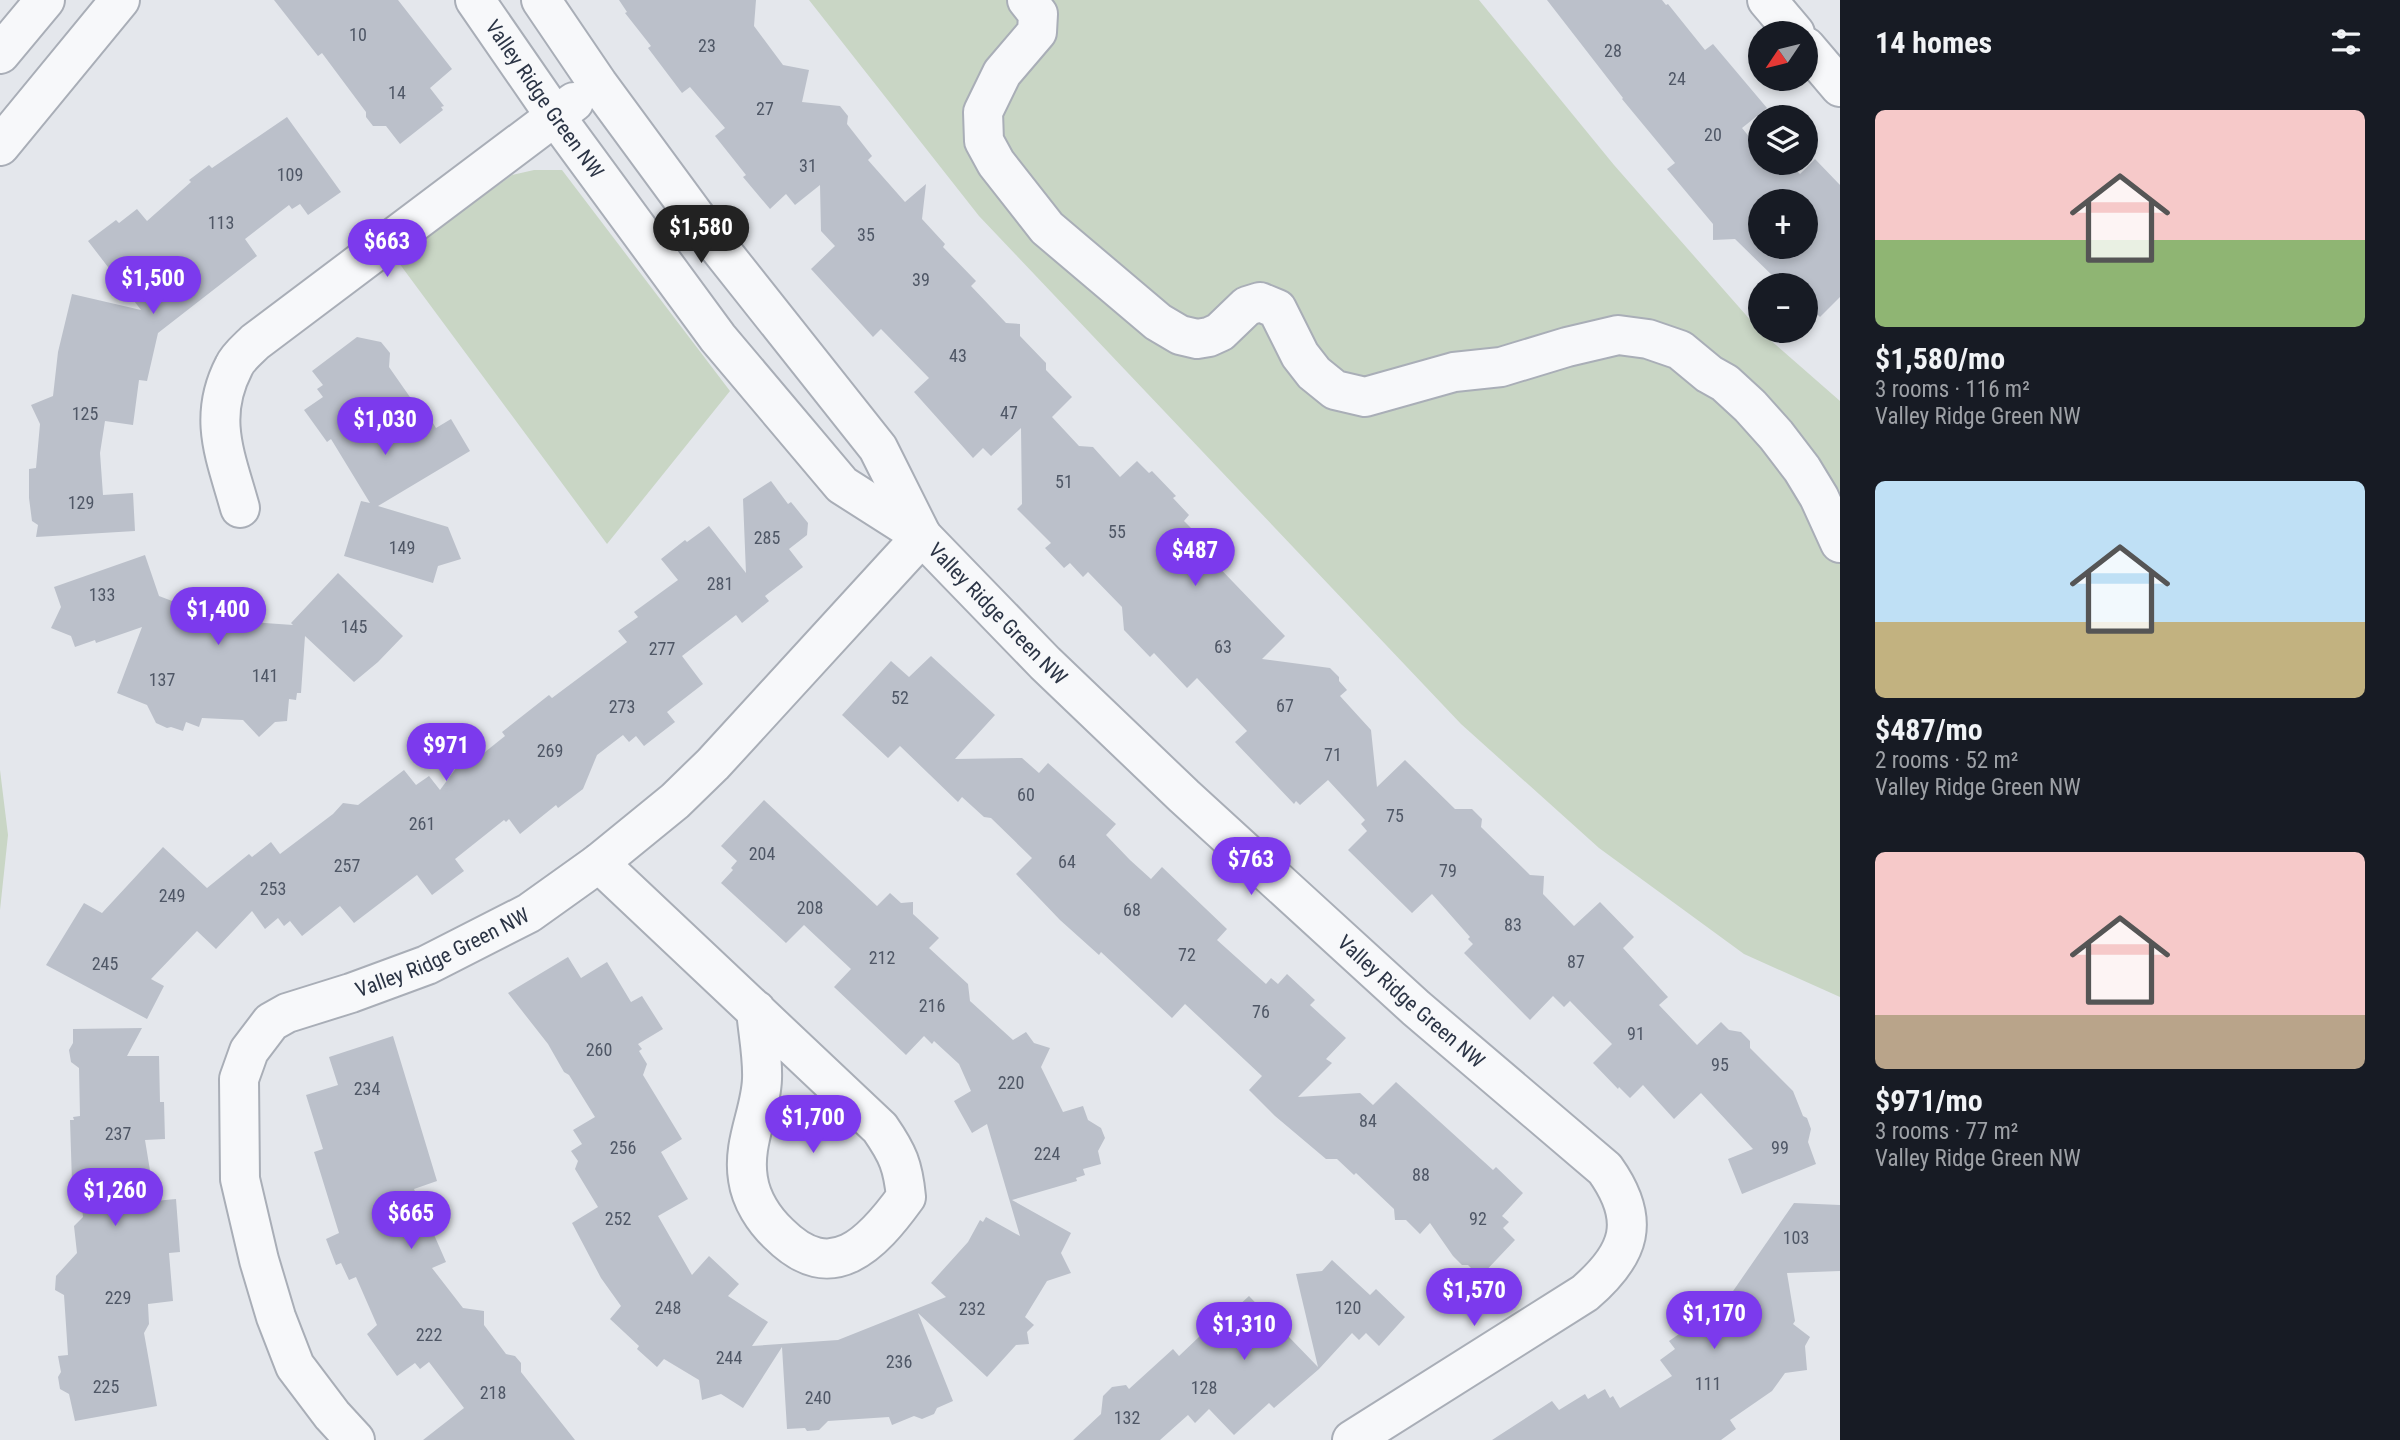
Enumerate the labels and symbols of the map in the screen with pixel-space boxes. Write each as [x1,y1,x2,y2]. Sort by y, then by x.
street label: Valley Ridge Green NW [480,15,609,183]
north arrow [1748,21,1818,91]
house number: 10 [349,24,367,45]
house number: 23 [698,35,716,56]
house number: 28 [1604,40,1622,61]
house number: 24 [1668,68,1686,89]
house number: 14 [388,82,406,103]
house number: 27 [756,98,774,119]
house number: 20 [1704,124,1722,145]
house number: 31 [799,155,817,176]
house number: 109 [277,164,303,185]
pin: $1,580 [644,205,758,265]
house number: 113 [208,212,234,233]
pin: $663 [346,219,428,279]
house number: 35 [857,224,875,245]
pin: $1,500 [96,256,210,316]
house number: 39 [912,269,930,290]
house number: 43 [949,345,967,366]
pin: $1,030 [328,398,442,457]
house number: 47 [1000,402,1018,423]
house number: 125 [72,403,98,424]
house number: 51 [1055,471,1073,492]
house number: 129 [68,492,94,513]
house number: 55 [1108,521,1126,542]
house number: 285 [754,527,780,548]
pin: $487 [1154,528,1236,588]
house number: 149 [389,537,415,558]
street label: Valley Ridge Green NW [923,538,1072,689]
house number: 281 [707,573,733,594]
house number: 133 [89,584,115,605]
pin: $1,400 [161,588,275,647]
house number: 145 [341,616,367,637]
house number: 63 [1214,636,1232,657]
house number: 277 [649,638,675,659]
house number: 141 [252,665,278,686]
house number: 137 [149,669,175,690]
house number: 52 [891,687,909,708]
house number: 67 [1276,695,1294,716]
house number: 273 [609,696,635,717]
pin: $971 [405,724,487,783]
house number: 269 [537,740,563,761]
house number: 71 [1324,744,1342,765]
house number: 60 [1017,784,1035,805]
house number: 75 [1386,805,1404,826]
house number: 261 [409,813,435,834]
pin: $763 [1210,838,1292,897]
house number: 204 [749,843,775,864]
house number: 64 [1058,851,1076,872]
house number: 257 [334,855,360,876]
house number: 79 [1439,860,1457,881]
house number: 253 [260,878,286,899]
house number: 249 [159,885,185,906]
house number: 208 [797,897,823,918]
house number: 68 [1123,899,1141,920]
street label: Valley Ridge Green NW [352,903,533,1002]
house number: 83 [1504,914,1522,935]
street label: Valley Ridge Green NW [1333,930,1489,1073]
house number: 72 [1178,944,1196,965]
house number: 212 [869,947,895,968]
house number: 87 [1567,951,1585,972]
house number: 245 [92,953,118,974]
house number: 216 [919,995,945,1016]
house number: 76 [1252,1001,1270,1022]
house number: 91 [1627,1023,1645,1044]
house number: 260 [586,1039,612,1060]
house number: 95 [1711,1054,1729,1075]
house number: 220 [998,1072,1024,1093]
house number: 234 [354,1078,380,1099]
pin: $1,700 [756,1096,870,1155]
house number: 84 [1359,1110,1377,1131]
house number: 237 [105,1123,131,1144]
house number: 256 [610,1137,636,1158]
house number: 99 [1771,1137,1789,1158]
house number: 224 [1034,1143,1060,1164]
house number: 88 [1412,1164,1430,1185]
pin: $1,260 [58,1168,172,1228]
pin: $665 [370,1192,452,1251]
house number: 252 [605,1208,631,1229]
house number: 92 [1469,1208,1487,1229]
house number: 103 [1783,1227,1809,1248]
pin: $1,570 [1417,1268,1531,1328]
house number: 229 [105,1287,131,1308]
pin: $1,170 [1657,1292,1771,1351]
house number: 248 [655,1297,681,1318]
house number: 120 [1335,1297,1361,1318]
house number: 232 [959,1298,985,1319]
pin: $1,310 [1187,1302,1301,1362]
house number: 222 [416,1324,442,1345]
house number: 244 [716,1347,742,1368]
house number: 236 [886,1351,912,1372]
house number: 111 [1695,1373,1721,1394]
house number: 225 [93,1376,119,1397]
house number: 128 [1191,1377,1217,1398]
house number: 218 [480,1382,506,1403]
house number: 240 [805,1387,831,1408]
house number: 132 [1114,1407,1140,1428]

